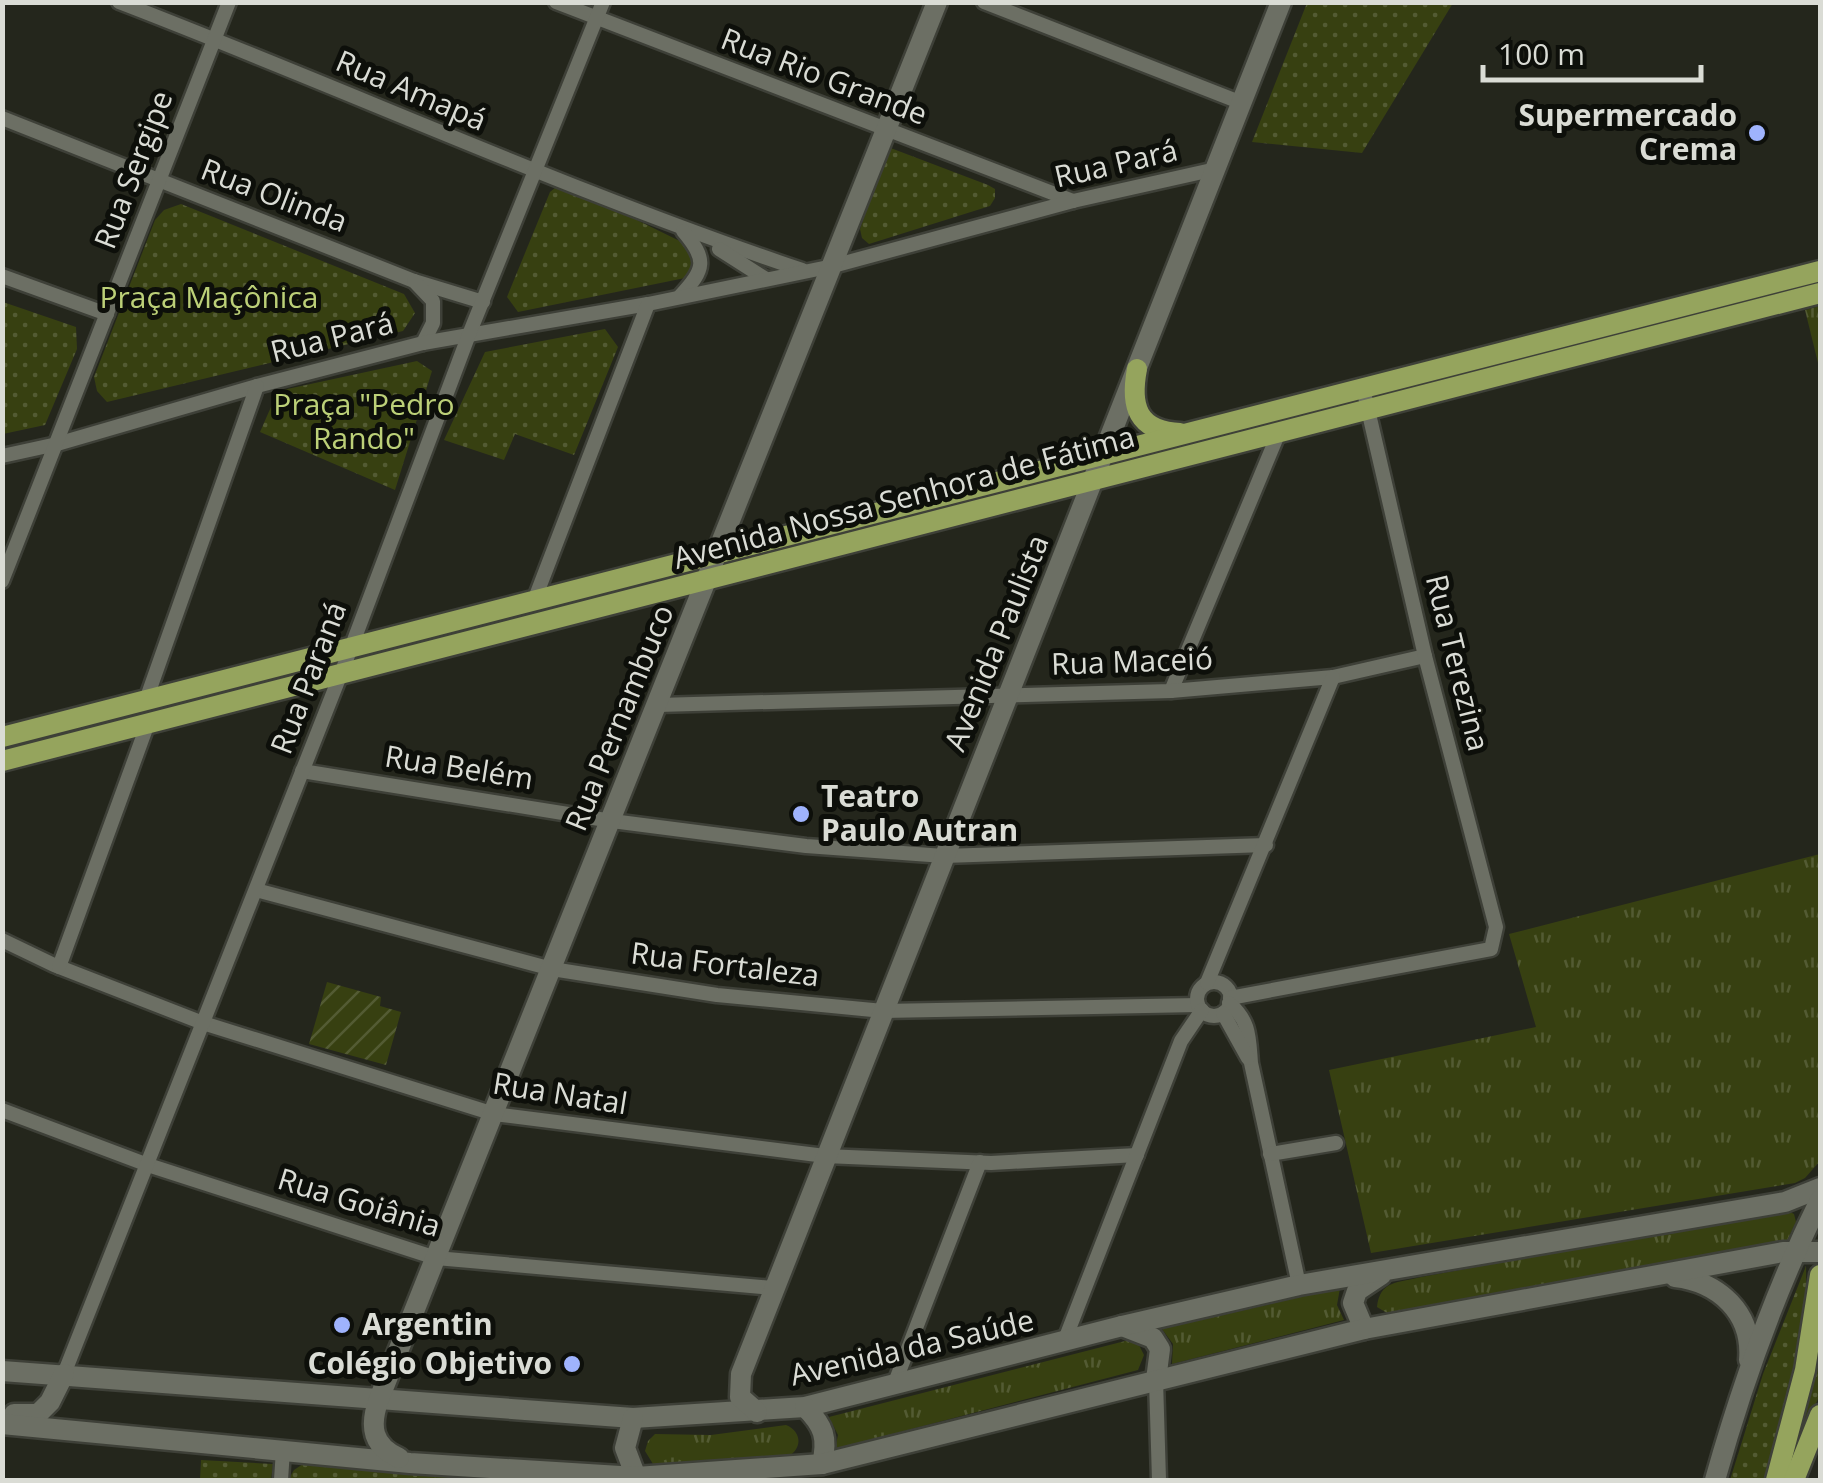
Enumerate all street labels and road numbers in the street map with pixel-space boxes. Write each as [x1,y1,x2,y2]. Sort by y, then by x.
street label: Rua Rio Grande [716,17,933,134]
street label: Rua Amapá [330,40,493,140]
street label: Rua Sergipe [84,85,181,254]
street label: Rua Pará [1050,129,1181,197]
street label: Rua Olinda [196,148,353,241]
street label: Rua Pará [266,302,397,372]
street label: Avenida Nossa Senhora de Fátima [668,415,1139,578]
street label: Avenida Paulista [934,528,1058,757]
street label: Rua Terezina [1417,570,1500,755]
street label: Rua Paraná [260,595,355,760]
street label: Rua Pernambuco [555,598,683,837]
street label: Rua Maceió [1050,637,1214,684]
street label: Rua Belém [382,735,536,798]
street label: Rua Fortaleza [629,932,822,995]
street label: Rua Natal [490,1062,630,1123]
street label: Rua Goiânia [273,1157,446,1246]
street label: Avenida da Saúde [786,1299,1038,1395]

